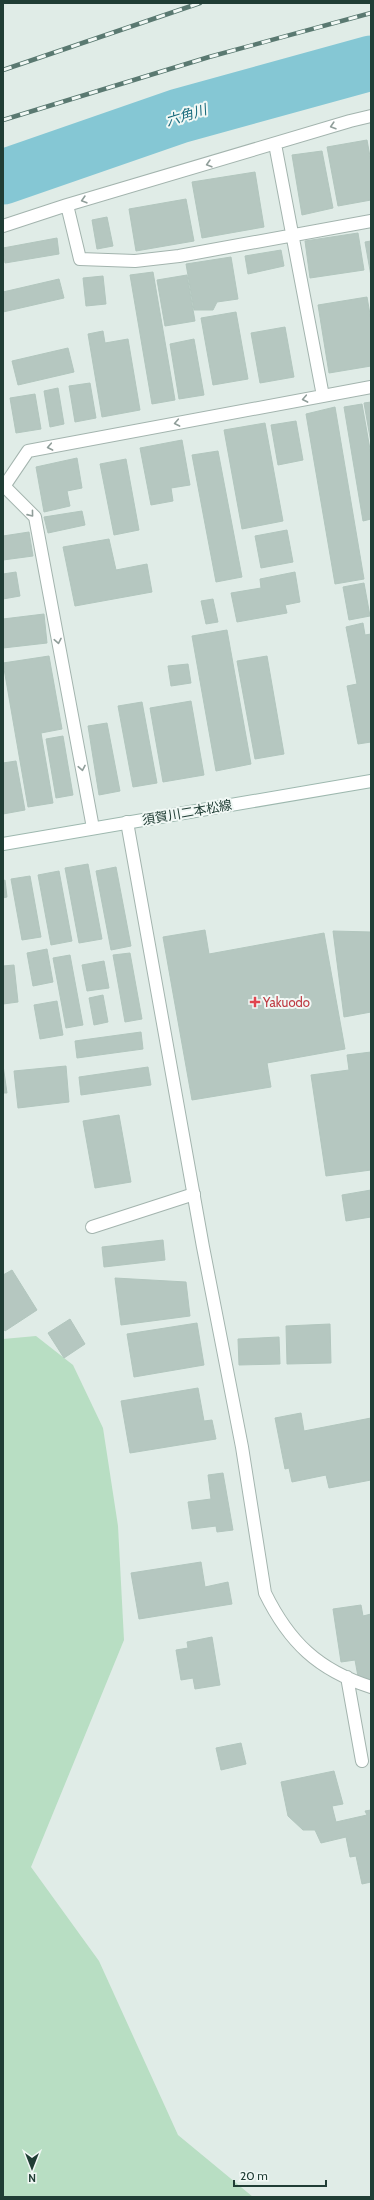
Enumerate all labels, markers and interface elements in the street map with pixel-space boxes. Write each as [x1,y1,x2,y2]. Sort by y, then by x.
water label: 六角川 [163,100,211,130]
one-way arrow [330,121,337,130]
one-way arrow [205,159,212,167]
one-way arrow [81,195,88,204]
one-way arrow [302,394,308,403]
one-way arrow [174,418,180,427]
one-way arrow [46,443,53,451]
one-way arrow [27,510,34,517]
one-way arrow [53,637,62,644]
one-way arrow [77,765,85,772]
street label: 須賀川二本松線 [141,796,233,828]
place label: Yakuodo [262,994,310,1010]
marker: Yakuodo [250,997,260,1007]
north arrow [12,2148,52,2188]
scale bar [234,2162,326,2188]
text: 20 m [240,2168,268,2183]
text: N [28,2171,36,2185]

